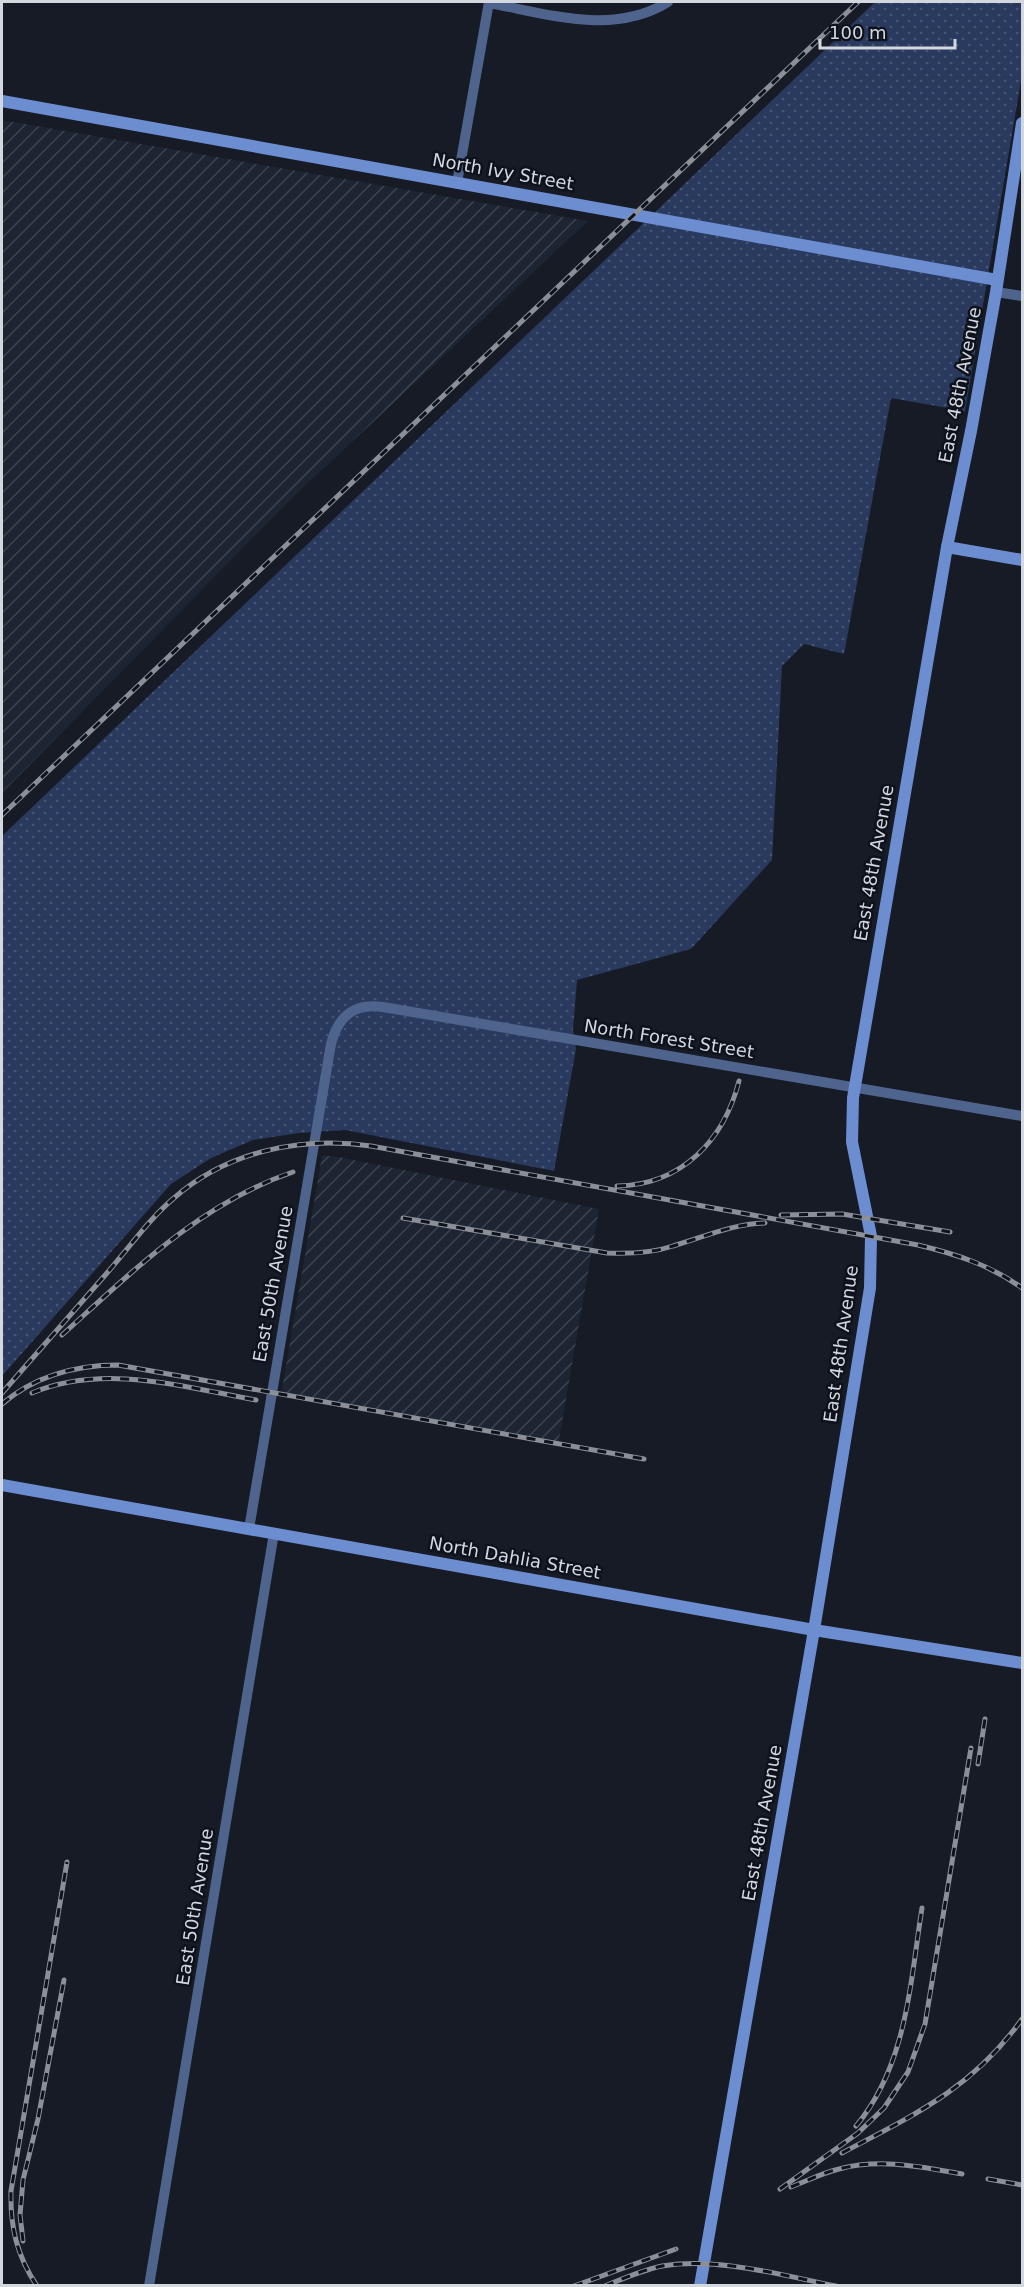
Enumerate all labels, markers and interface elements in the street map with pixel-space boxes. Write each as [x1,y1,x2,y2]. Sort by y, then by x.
scale bar [820,12,955,50]
text: 100 m [829,22,887,43]
street label: North Ivy Street [431,149,575,194]
street label: East 48th Avenue [934,305,985,465]
street label: East 48th Avenue [849,783,898,943]
street label: North Forest Street [583,1015,756,1062]
street label: East 50th Avenue [248,1204,297,1364]
street label: East 48th Avenue [819,1264,862,1424]
street label: North Dahlia Street [428,1532,602,1583]
street label: East 48th Avenue [737,1743,786,1903]
street label: East 50th Avenue [172,1827,217,1987]

